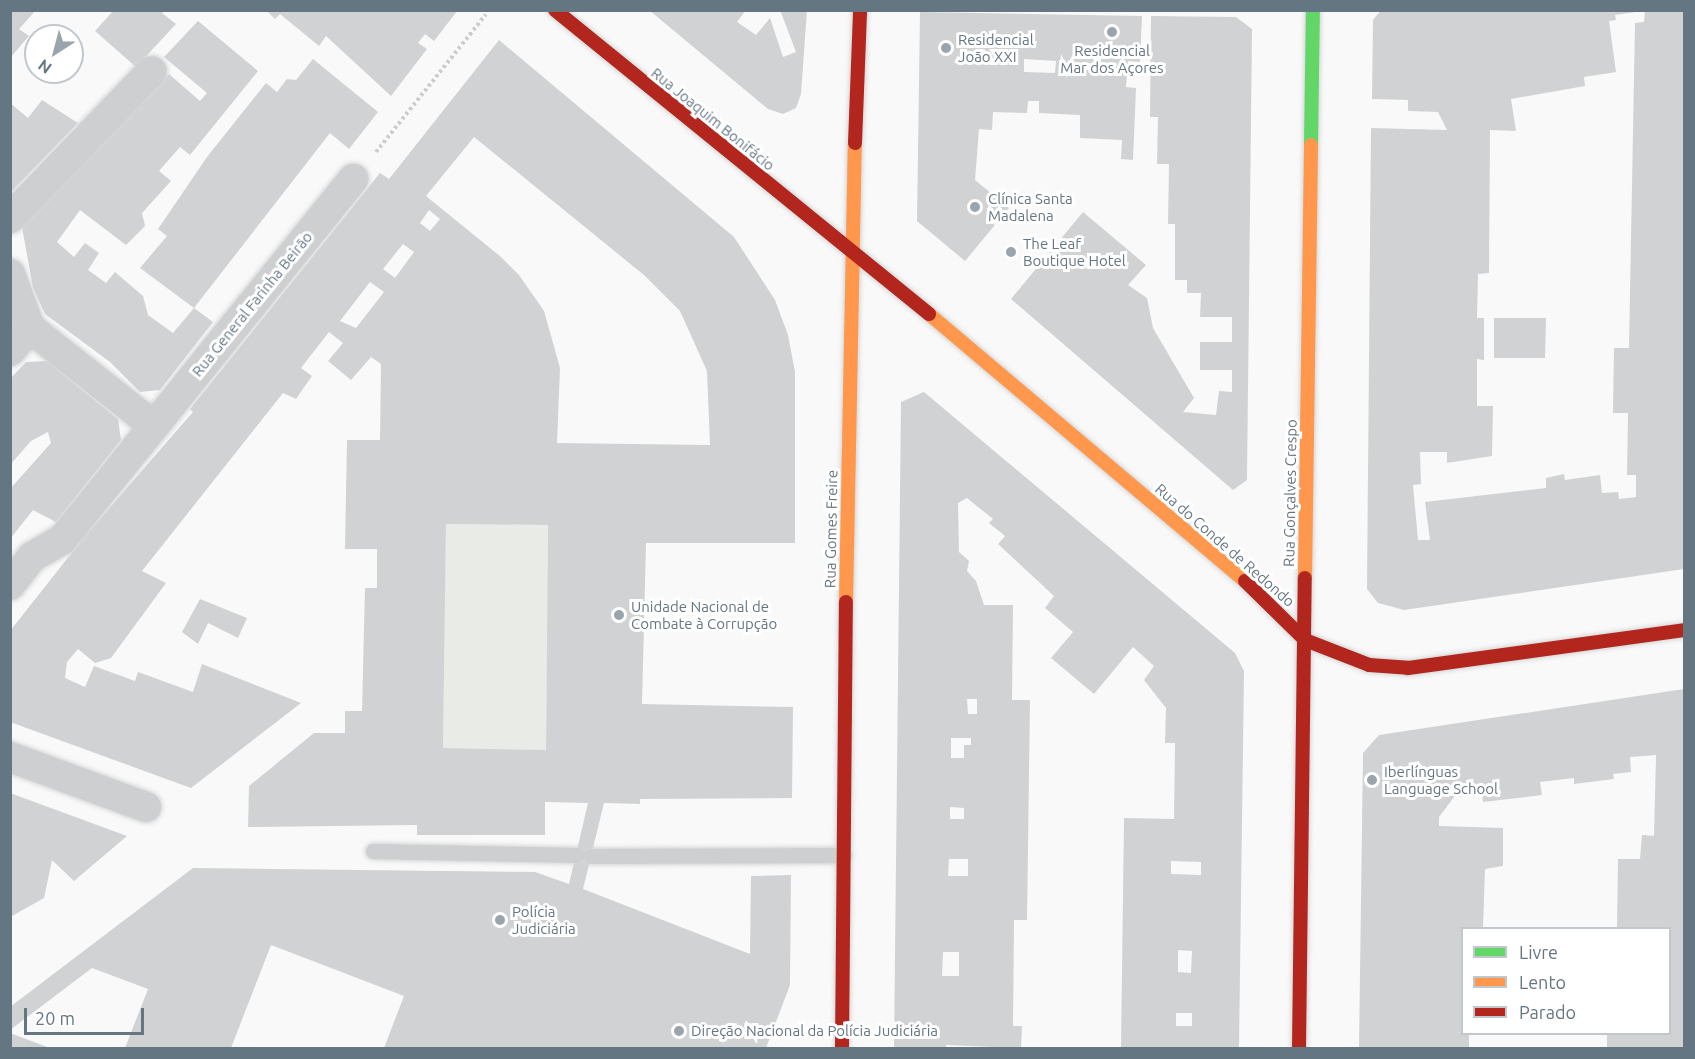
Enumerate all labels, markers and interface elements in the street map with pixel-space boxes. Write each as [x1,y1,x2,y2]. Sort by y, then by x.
north arrow [24,24,84,84]
marker: Residencial Mar dos Açores [1105,25,1119,39]
place label: Residencial João XXI [958,30,1034,65]
marker: Residencial João XXI [939,41,953,55]
place label: Residencial Mar dos Açores [1060,41,1164,76]
text: N [34,56,55,78]
street label: Rua Joaquim Bonifácio [648,64,778,174]
place label: Clínica Santa Madalena [988,189,1073,224]
marker: Clínica Santa Madalena [966,198,984,216]
street label: Rua General Farinha Beirão [188,228,316,380]
place label: The Leaf Boutique Hotel [1023,234,1126,269]
marker: The Leaf Boutique Hotel [1004,245,1018,259]
street label: Rua Gonçalves Crespo [1280,419,1300,567]
street label: Rua Gomes Freire [821,470,841,588]
street label: Rua do Conde de Redondo [1152,480,1298,610]
place label: Unidade Nacional de Combate à Corrupção [631,597,777,632]
marker: Unidade Nacional de Combate à Corrupção [612,608,626,622]
place label: Iberlínguas Language School [1384,762,1498,797]
marker: Iberlínguas Language School [1365,773,1379,787]
place label: Polícia Judiciária [512,902,576,937]
marker: Polícia Judiciária [493,913,507,927]
legend [1461,927,1671,1035]
text: Livre [1519,942,1558,962]
text: Lento [1519,972,1566,992]
scale bar [27,996,147,1034]
text: Parado [1519,1002,1576,1022]
text: 20 m [35,1008,75,1028]
place label: Direção Nacional da Polícia Judiciária [691,1022,938,1040]
marker: Direção Nacional da Polícia Judiciária [672,1024,686,1038]

